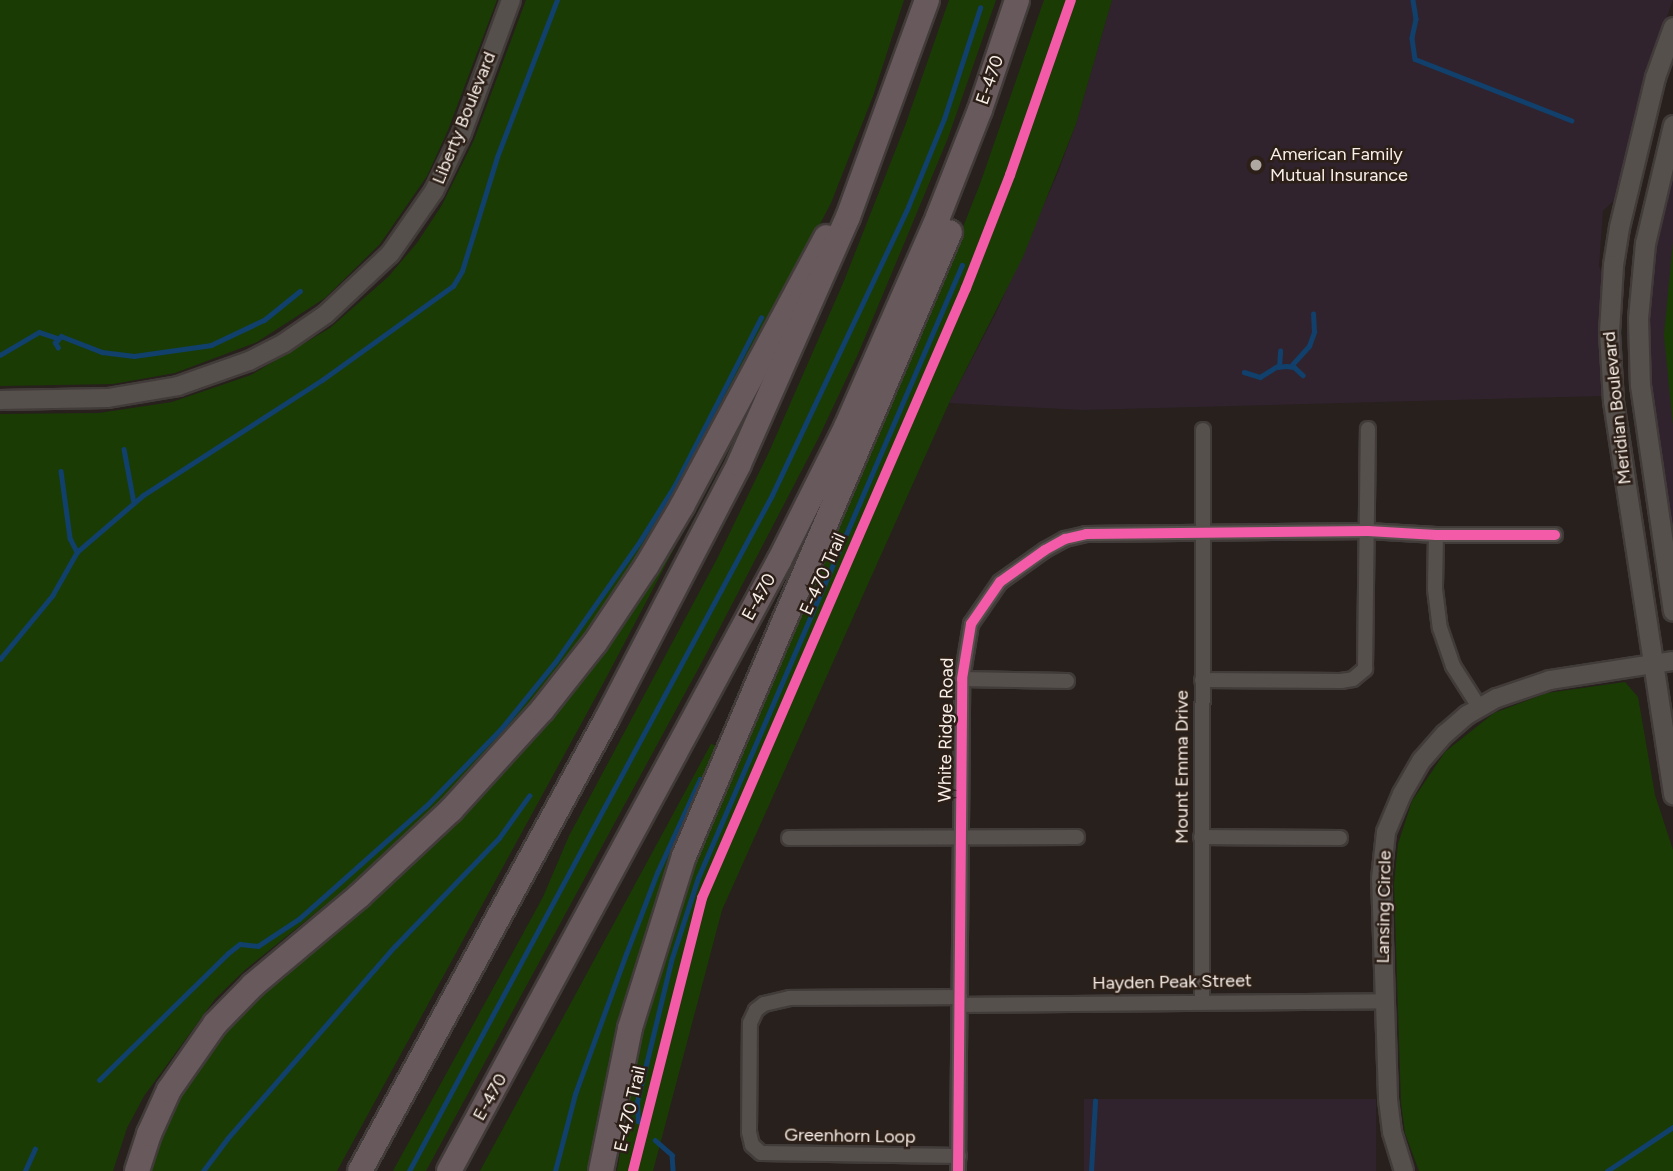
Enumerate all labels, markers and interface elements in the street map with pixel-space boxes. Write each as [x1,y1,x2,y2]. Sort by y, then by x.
street label: Liberty Boulevard [428,49,500,187]
street label: E-470 [972,53,1008,107]
place label: American Family Mutual Insurance [1270,144,1408,186]
marker: American Family Mutual Insurance [1248,157,1264,173]
street label: Meridian Boulevard [1598,330,1636,486]
street label: E-470 Trail [795,530,851,618]
street label: E-470 [737,570,781,624]
street label: White Ridge Road [934,657,958,803]
street label: Mount Emma Drive [1171,690,1193,844]
street label: Lansing Circle [1372,850,1396,964]
street label: Hayden Peak Street [1092,970,1252,994]
street label: E-470 Trail [610,1064,650,1154]
street label: E-470 [468,1070,512,1124]
street label: Greenhorn Loop [784,1124,916,1148]

